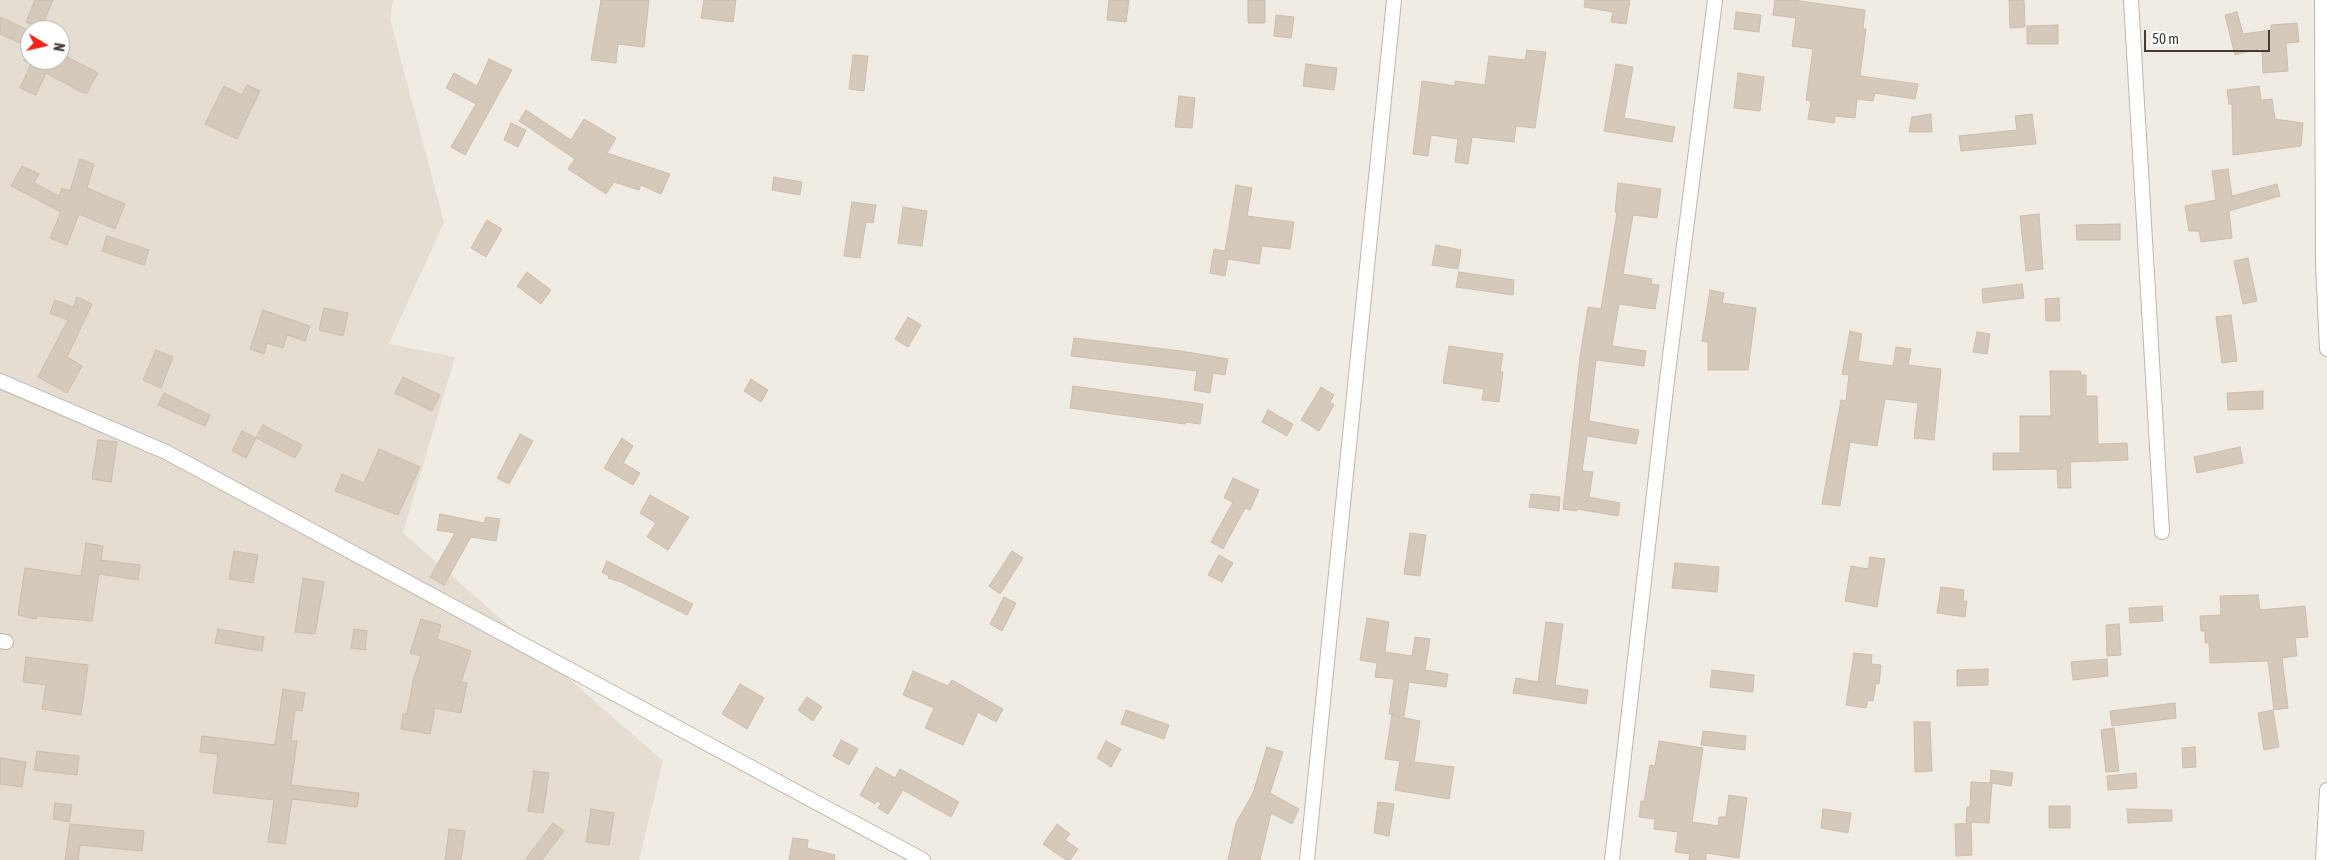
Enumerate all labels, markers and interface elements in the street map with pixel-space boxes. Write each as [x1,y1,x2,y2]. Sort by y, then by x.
north arrow [20,20,70,70]
scale bar [2147,20,2273,52]
text: 50 m [2152,30,2179,47]
text: N [50,42,67,53]

